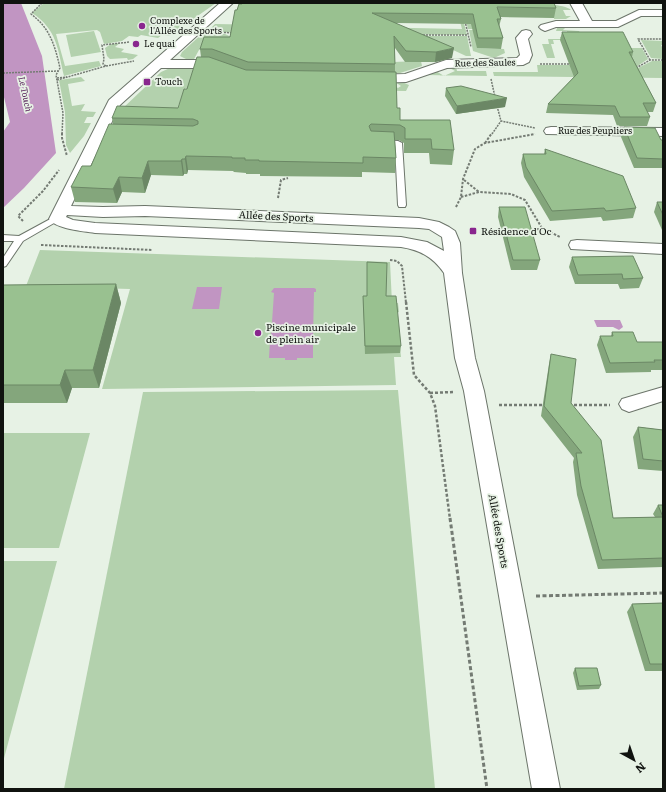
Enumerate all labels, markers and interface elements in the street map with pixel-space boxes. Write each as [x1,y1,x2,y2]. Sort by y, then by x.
place label: Complexe de l'Allée des Sports [150,13,222,37]
marker: Complexe de l'Allée des Sports [137,21,147,31]
place label: Le quai [144,36,175,50]
marker: Le quai [131,39,141,49]
street label: Rue des Saules [454,54,516,70]
place label: Touch [155,74,182,88]
water label: Le Touch [15,75,37,113]
marker: Touch [142,77,152,87]
street label: Rue des Peupliers [558,123,632,137]
street label: Allée des Sports [238,206,314,225]
place label: Résidence d'Oc [481,223,552,238]
marker: Résidence d'Oc [468,226,478,236]
place label: Piscine municipale de plein air [266,319,356,346]
marker: Piscine municipale de plein air [253,328,263,338]
street label: Allée des Sports [486,493,513,570]
north arrow [614,740,654,780]
text: N [632,759,650,778]

